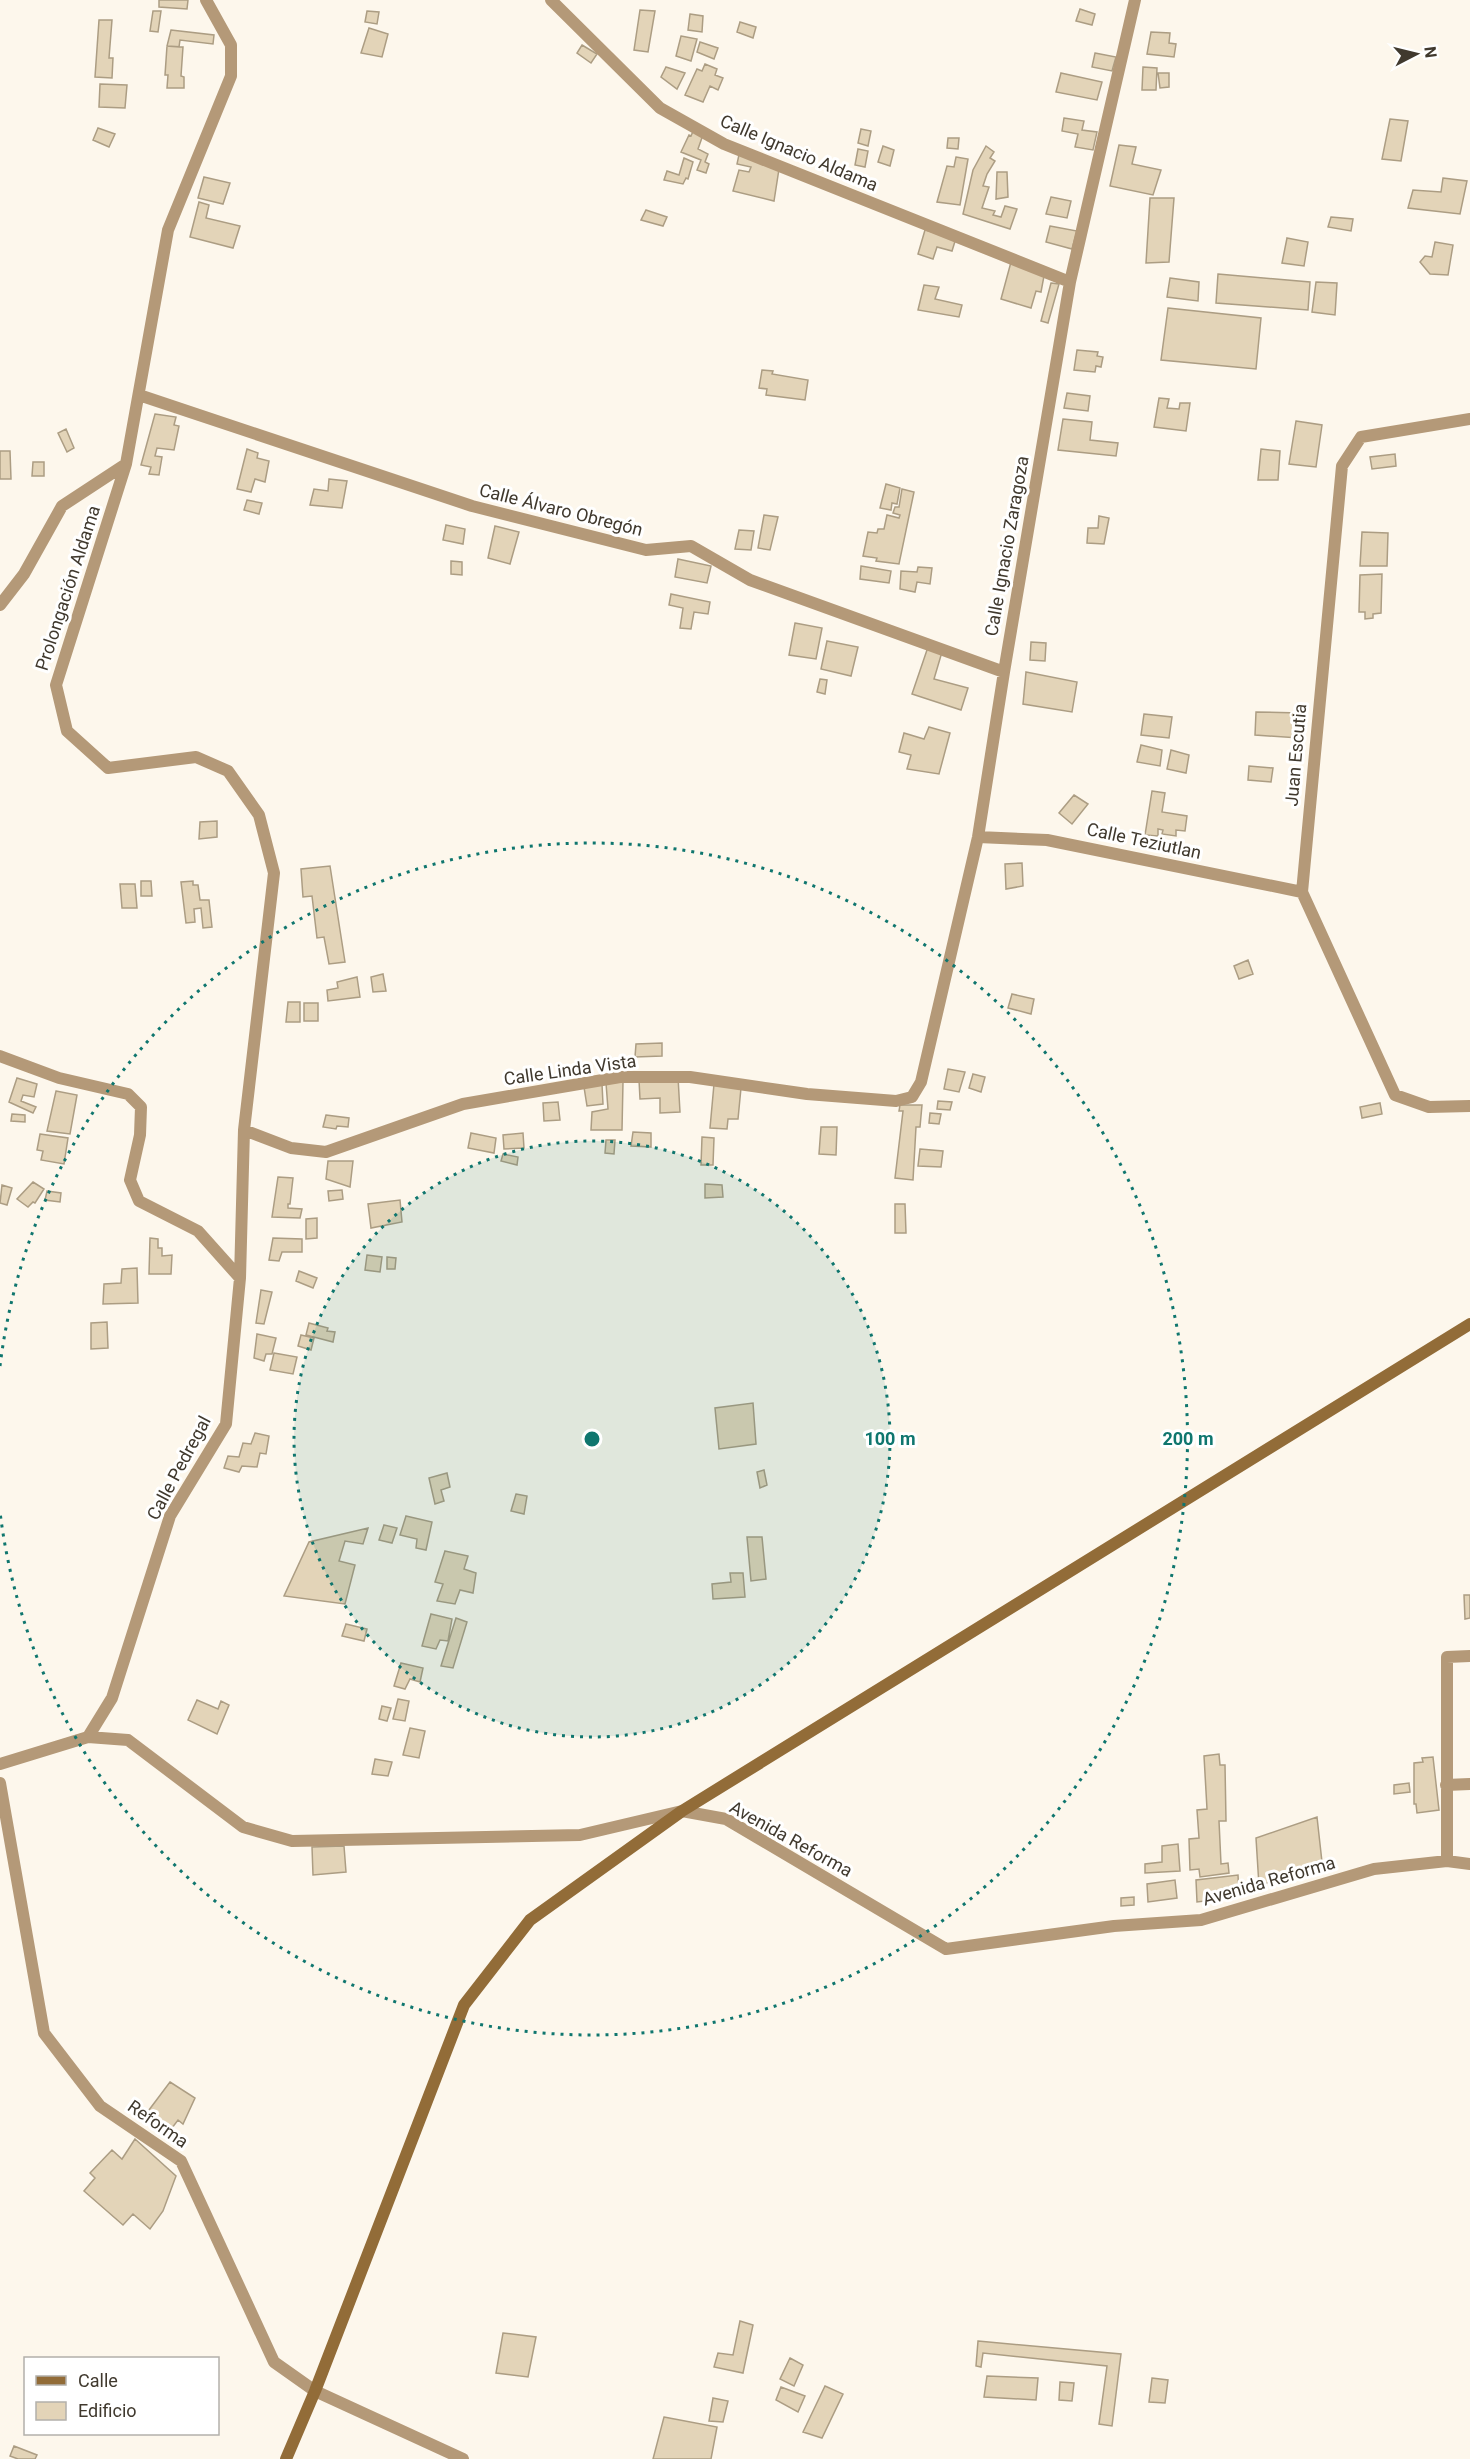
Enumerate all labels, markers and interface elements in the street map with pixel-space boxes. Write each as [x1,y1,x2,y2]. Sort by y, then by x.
north arrow [1386,24,1446,84]
text: N [1420,45,1441,59]
street label: Calle Ignacio Aldama [717,110,881,195]
street label: Calle Ignacio Zaragoza [980,454,1033,638]
street label: Calle Álvaro Obregón [477,479,645,540]
street label: Prolongación Aldama [31,503,104,673]
street label: Juan Escutia [1281,703,1310,807]
street label: Calle Teziutlan [1085,818,1203,863]
street label: Calle Linda Vista [502,1050,637,1089]
street label: Calle Pedregal [142,1412,215,1523]
text: 100 m [864,1428,916,1449]
text: 200 m [1162,1428,1214,1449]
centre of rings [582,1429,602,1449]
street label: Avenida Reforma [726,1796,856,1881]
street label: Avenida Reforma [1200,1852,1338,1909]
street label: Reforma [124,2095,193,2152]
legend [24,2357,219,2435]
text: Calle [78,2370,118,2391]
text: Edificio [78,2400,137,2421]

